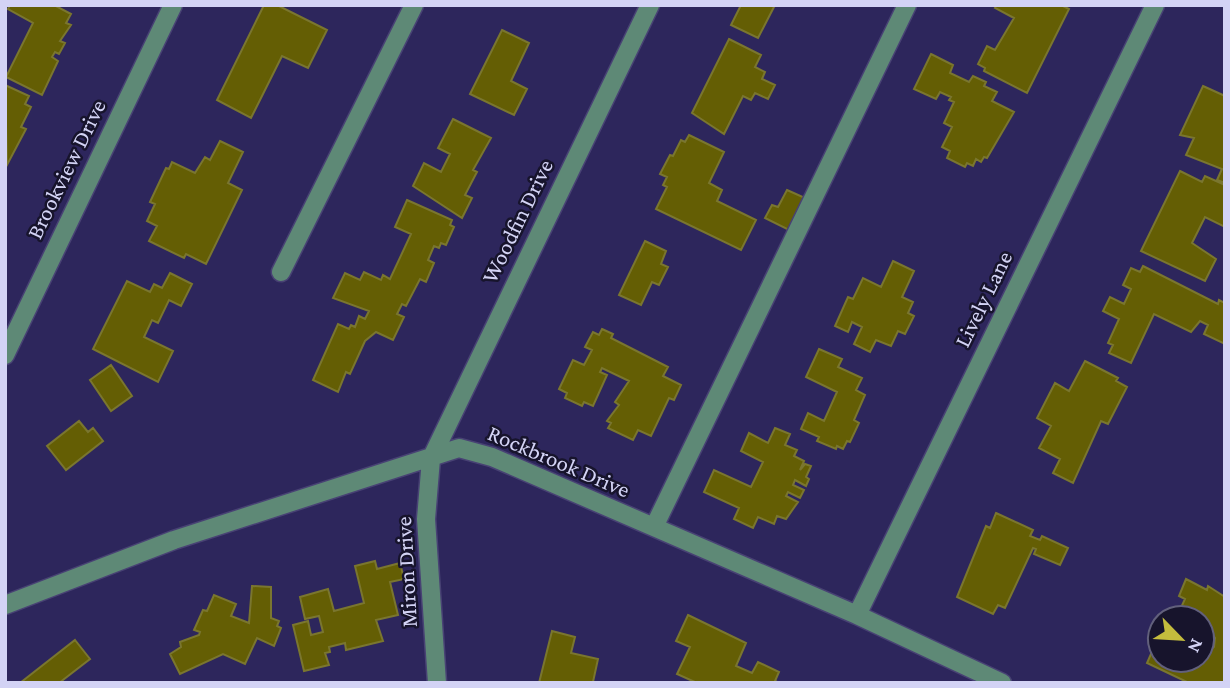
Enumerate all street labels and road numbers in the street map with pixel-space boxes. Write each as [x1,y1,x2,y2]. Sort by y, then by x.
street label: Brookview Drive [21,95,111,243]
street label: Woodfin Drive [476,155,558,287]
street label: Lively Lane [949,247,1017,351]
street label: Rockbrook Drive [484,419,634,503]
street label: Miron Drive [390,516,422,628]

